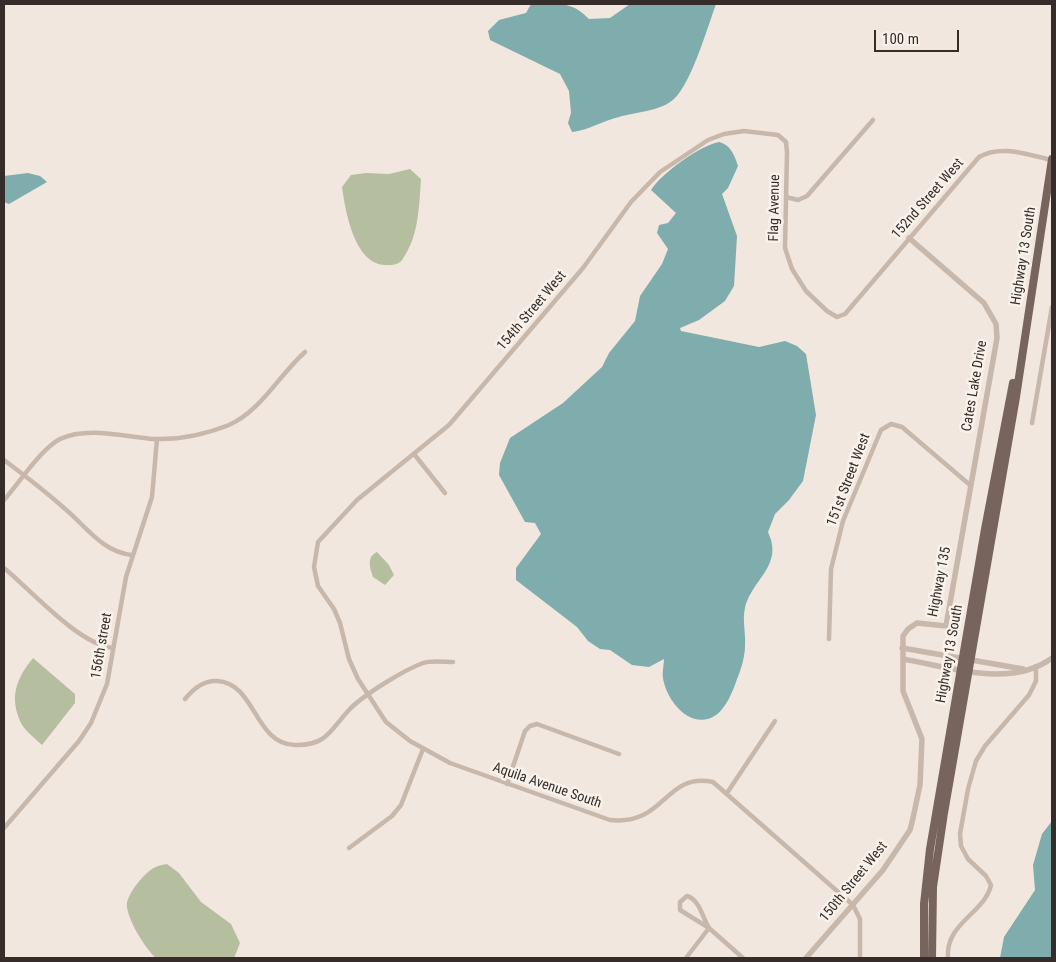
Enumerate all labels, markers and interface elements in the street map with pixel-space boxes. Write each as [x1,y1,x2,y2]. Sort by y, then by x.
scale bar [876,20,961,52]
text: 100 m [882,30,919,48]
street label: 152nd Street West [888,155,968,243]
street label: Flag Avenue [766,174,784,242]
street label: Highway 13 South [1008,206,1040,306]
street label: 154th Street West [494,268,570,354]
street label: Cates Lake Drive [959,339,991,433]
street label: 151st Street West [824,431,874,529]
street label: Highway 135 [925,546,955,618]
street label: Highway 13 South [933,604,967,704]
street label: 156th street [88,612,116,680]
street label: Aquila Avenue South [491,760,603,812]
street label: 150th Street West [817,838,891,926]

